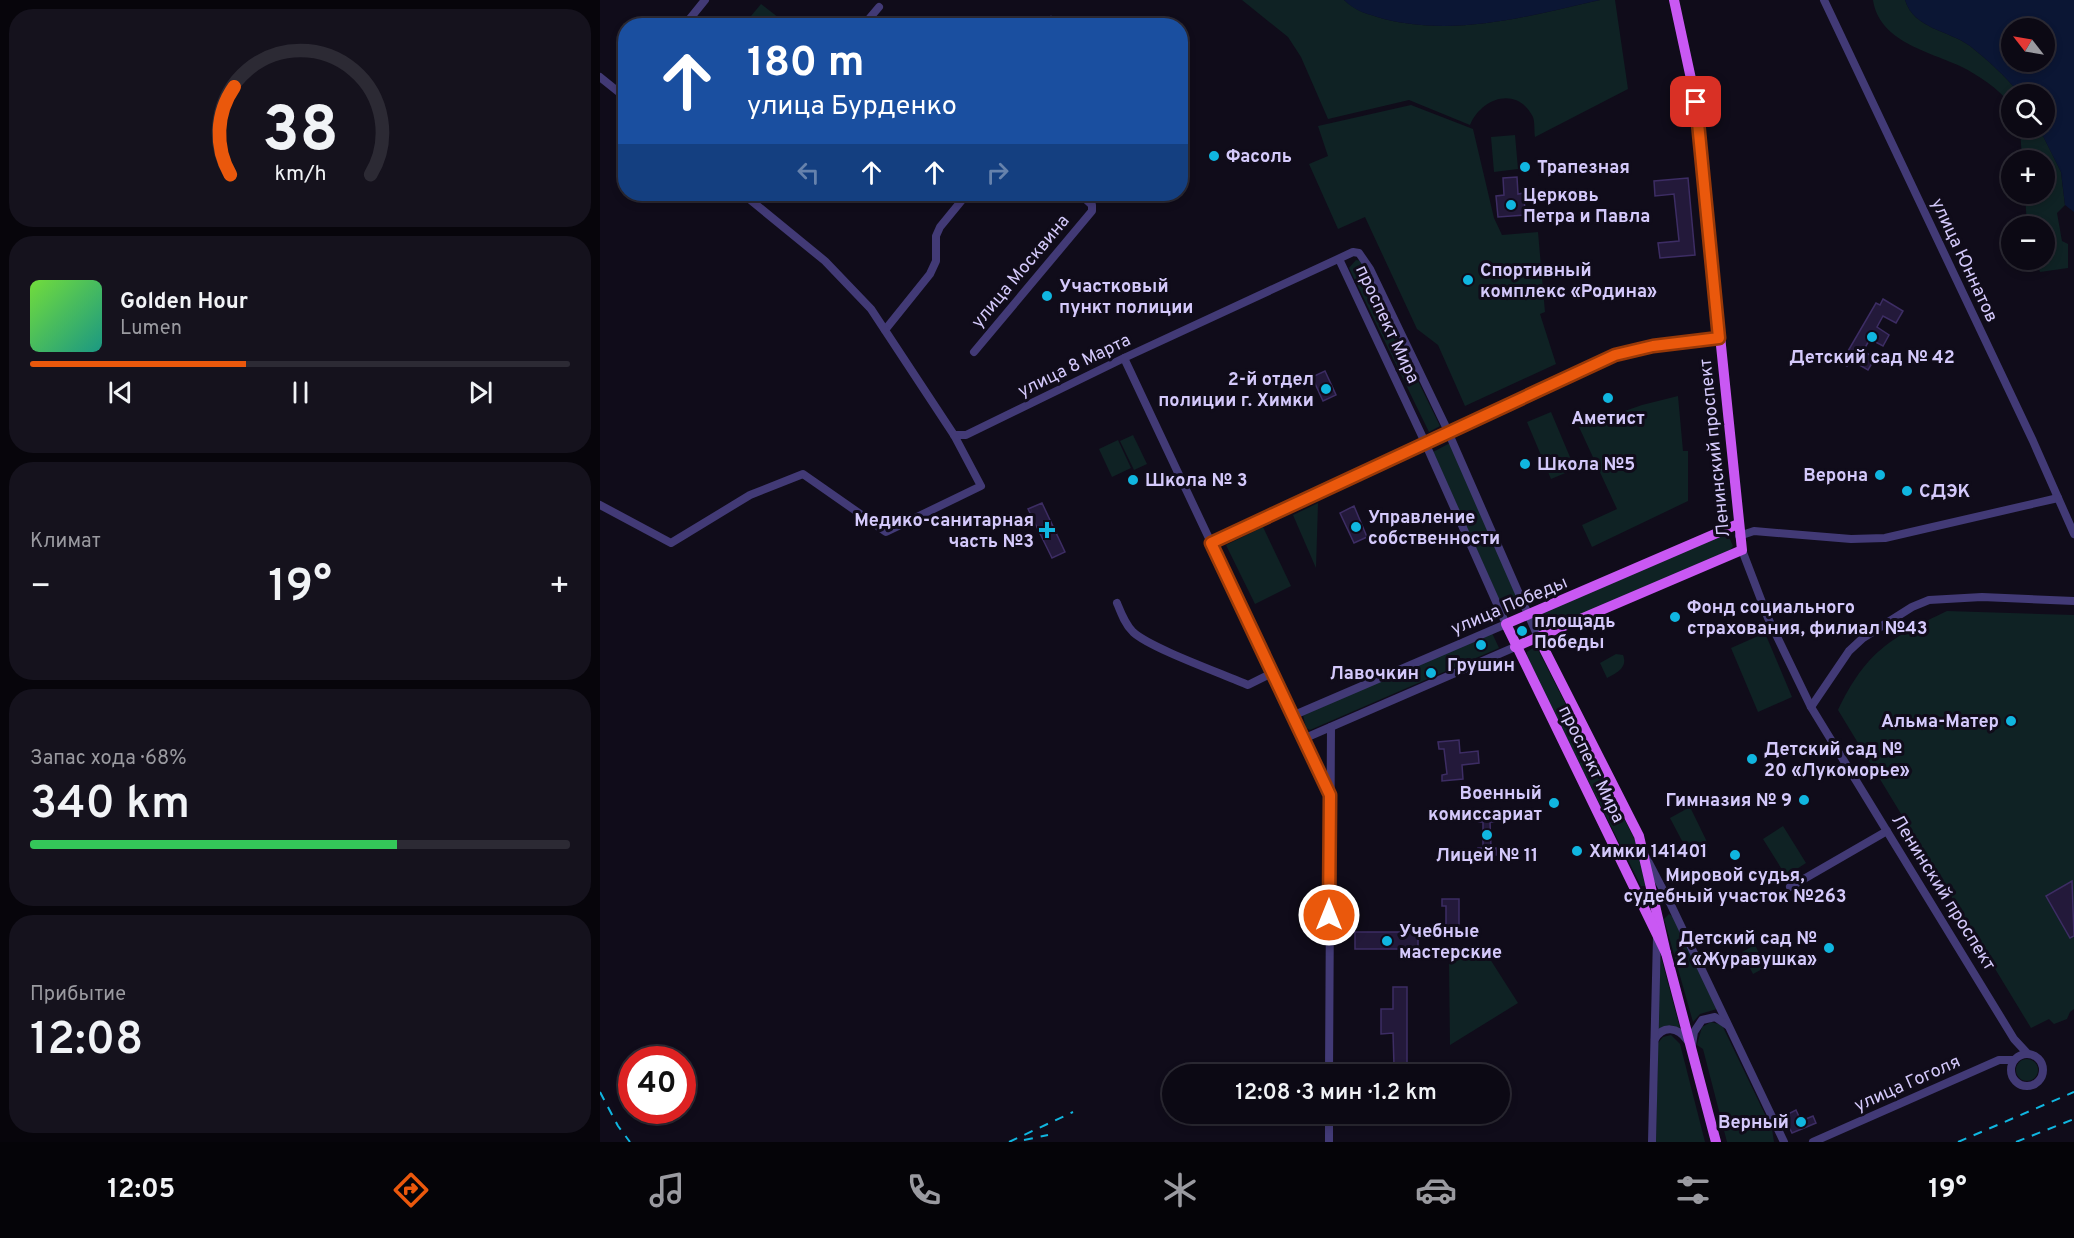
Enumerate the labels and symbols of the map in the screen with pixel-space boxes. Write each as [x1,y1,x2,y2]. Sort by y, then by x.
north arrow [2001,18,2055,72]
pin [1670,76,1721,127]
place label: Фасоль [1226,146,1292,169]
marker: Фасоль [1207,149,1221,163]
place label: Трапезная [1537,157,1630,180]
marker: Трапезная [1518,160,1532,174]
place label: Церковь Петра и Павла [1523,185,1650,229]
street label: улица Юннатов [1925,195,2002,326]
marker: Церковь Петра и Павла [1504,198,1518,212]
street label: улица Москвина [967,211,1075,333]
place label: Спортивный комплекс «Родина» [1480,260,1657,304]
street label: проспект Мира [1349,262,1424,387]
marker: Спортивный комплекс «Родина» [1461,273,1475,287]
place label: Участковый пункт полиции [1059,276,1193,320]
marker: Участковый пункт полиции [1040,289,1054,303]
street label: улица 8 Марта [1014,329,1135,404]
marker: Детский сад № 42 [1865,330,1879,344]
place label: Детский сад № 42 [1789,347,1955,370]
street label: Ленинский проспект [1695,357,1736,538]
place label: 2-й отдел полиции г. Химки [1158,369,1314,413]
marker: 2-й отдел полиции г. Химки [1319,382,1333,396]
marker: Аметист [1601,391,1615,405]
place label: Аметист [1571,408,1645,431]
place label: Школа №5 [1537,454,1635,477]
marker: Школа №5 [1518,457,1532,471]
place label: Верона [1803,465,1868,488]
marker: Верона [1873,468,1887,482]
place label: Школа № 3 [1145,470,1248,493]
marker: Школа № 3 [1126,473,1140,487]
place label: СДЭК [1919,481,1971,504]
marker: СДЭК [1900,484,1914,498]
place label: Управление собственности [1368,507,1500,551]
place label: Медико-санитарная часть №3 [854,510,1034,554]
marker: Управление собственности [1349,520,1363,534]
marker: Медико-санитарная часть №3 [1038,521,1056,539]
street label: улица Победы [1448,571,1571,641]
place label: Фонд социального страхования, филиал №43 [1687,597,1928,641]
marker: Фонд социального страхования, филиал №43 [1668,610,1682,624]
place label: площадь Победы [1534,611,1615,655]
marker: площадь Победы [1515,624,1529,638]
marker: Грушин [1474,638,1488,652]
place label: Грушин [1447,655,1515,678]
place label: Лавочкин [1330,663,1419,686]
marker: Лавочкин [1424,666,1438,680]
street label: проспект Мира [1552,702,1629,827]
place label: Альма-Матер [1881,711,1999,734]
marker: Альма-Матер [2004,714,2018,728]
place label: Детский сад № 20 «Лукоморье» [1764,739,1910,783]
marker: Детский сад № 20 «Лукоморье» [1745,752,1759,766]
place label: Военный комиссариат [1428,783,1543,827]
place label: Гимназия № 9 [1666,790,1792,813]
marker: Гимназия № 9 [1797,793,1811,807]
marker: Военный комиссариат [1547,796,1561,810]
street label: Ленинский проспект [1885,811,2000,975]
marker: Лицей № 11 [1480,828,1494,842]
place label: Химки 141401 [1589,841,1707,864]
marker: Химки 141401 [1570,844,1584,858]
place label: Лицей № 11 [1436,845,1538,868]
marker: Мировой судья, судебный участок №263 [1728,848,1742,862]
place label: Мировой судья, судебный участок №263 [1623,865,1847,909]
position arrow [1297,883,1361,947]
place label: Учебные мастерские [1399,921,1502,965]
place label: Детский сад № 2 «Журавушка» [1676,928,1817,972]
marker: Учебные мастерские [1380,934,1394,948]
marker: Детский сад № 2 «Журавушка» [1822,941,1836,955]
speed limit sign: 40 [618,1046,696,1124]
street label: улица Гоголя [1851,1051,1964,1118]
place label: Верный [1718,1112,1789,1135]
marker: Верный [1794,1115,1808,1129]

